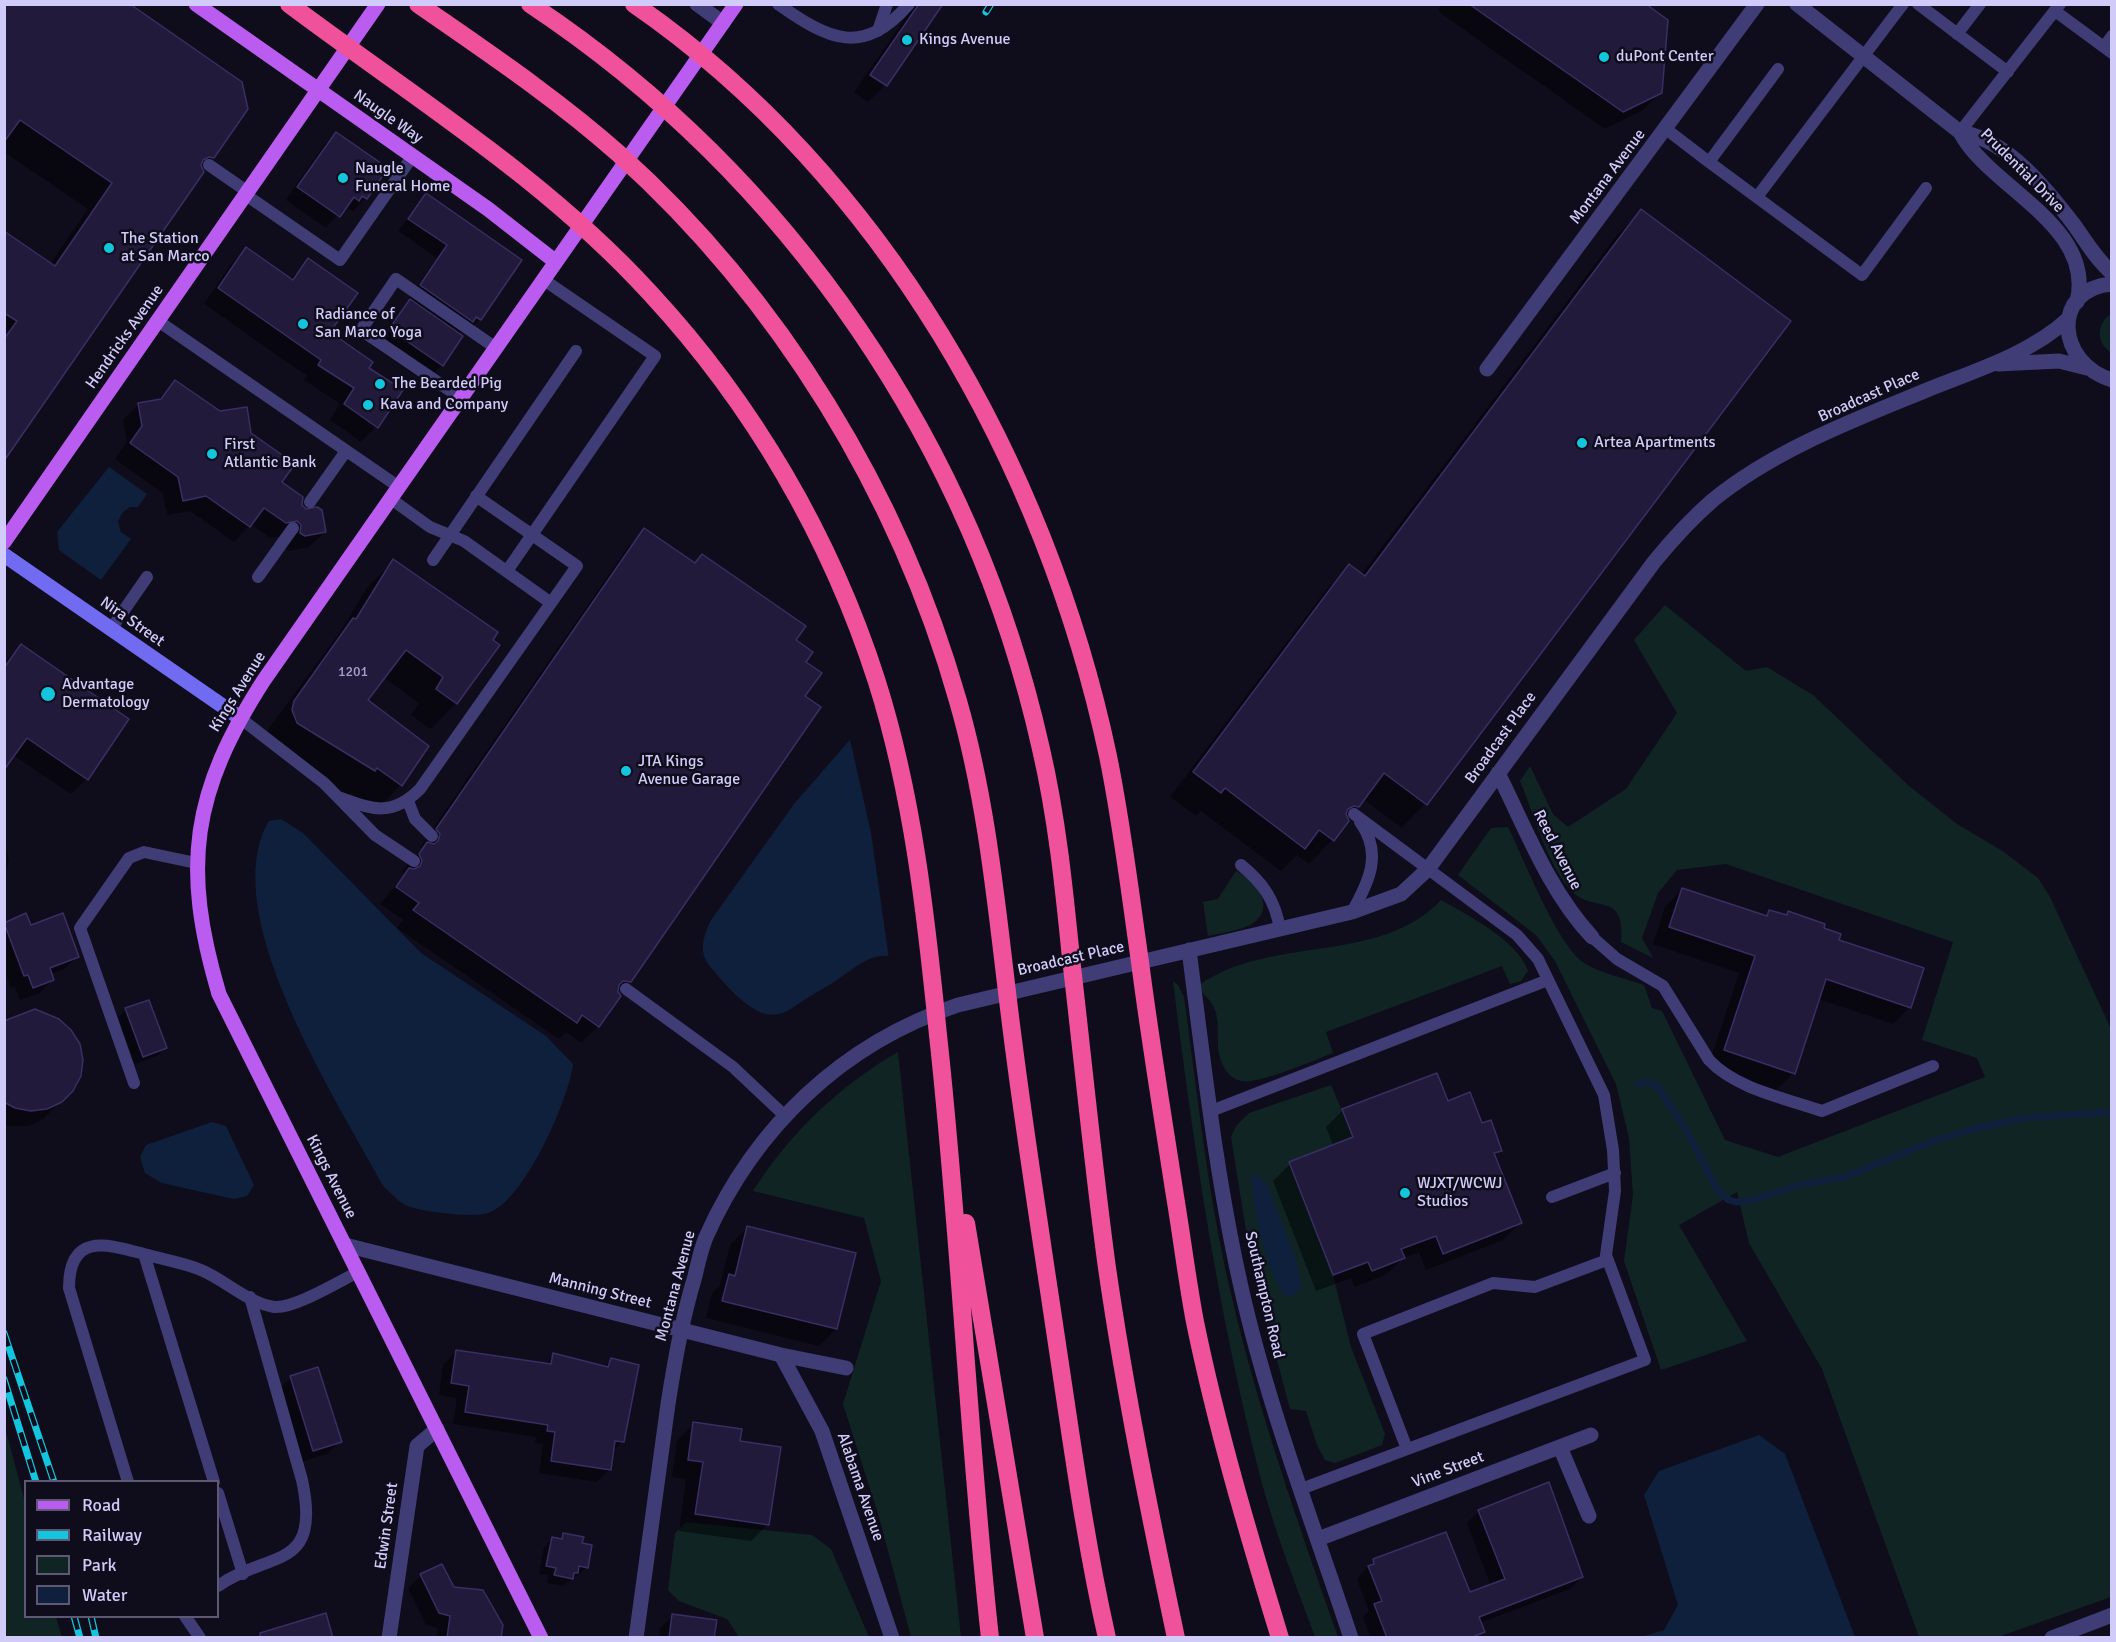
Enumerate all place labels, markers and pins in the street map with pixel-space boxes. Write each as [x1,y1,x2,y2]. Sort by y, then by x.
place label: Kings Avenue [919,30,1011,50]
marker: Kings Avenue [900,33,914,47]
place label: duPont Center [1616,47,1714,67]
marker: duPont Center [1597,50,1611,64]
place label: Naugle Funeral Home [355,159,450,197]
marker: Naugle Funeral Home [336,171,350,185]
place label: The Station at San Marco [121,229,210,267]
marker: The Station at San Marco [102,241,116,255]
place label: Radiance of San Marco Yoga [315,305,422,343]
marker: Radiance of San Marco Yoga [296,317,310,331]
place label: The Bearded Pig [392,374,502,394]
marker: The Bearded Pig [373,377,387,391]
place label: Kava and Company [380,395,508,415]
marker: Kava and Company [361,398,375,412]
place label: Artea Apartments [1594,433,1715,453]
place label: First Atlantic Bank [224,435,316,473]
marker: Artea Apartments [1575,436,1589,450]
marker: First Atlantic Bank [205,447,219,461]
place label: Advantage Dermatology [62,675,150,713]
marker: Advantage Dermatology [39,685,57,703]
place label: JTA Kings Avenue Garage [638,752,740,790]
marker: JTA Kings Avenue Garage [619,764,633,778]
place label: WJXT/WCWJ Studios [1417,1174,1503,1212]
marker: WJXT/WCWJ Studios [1398,1186,1412,1200]

